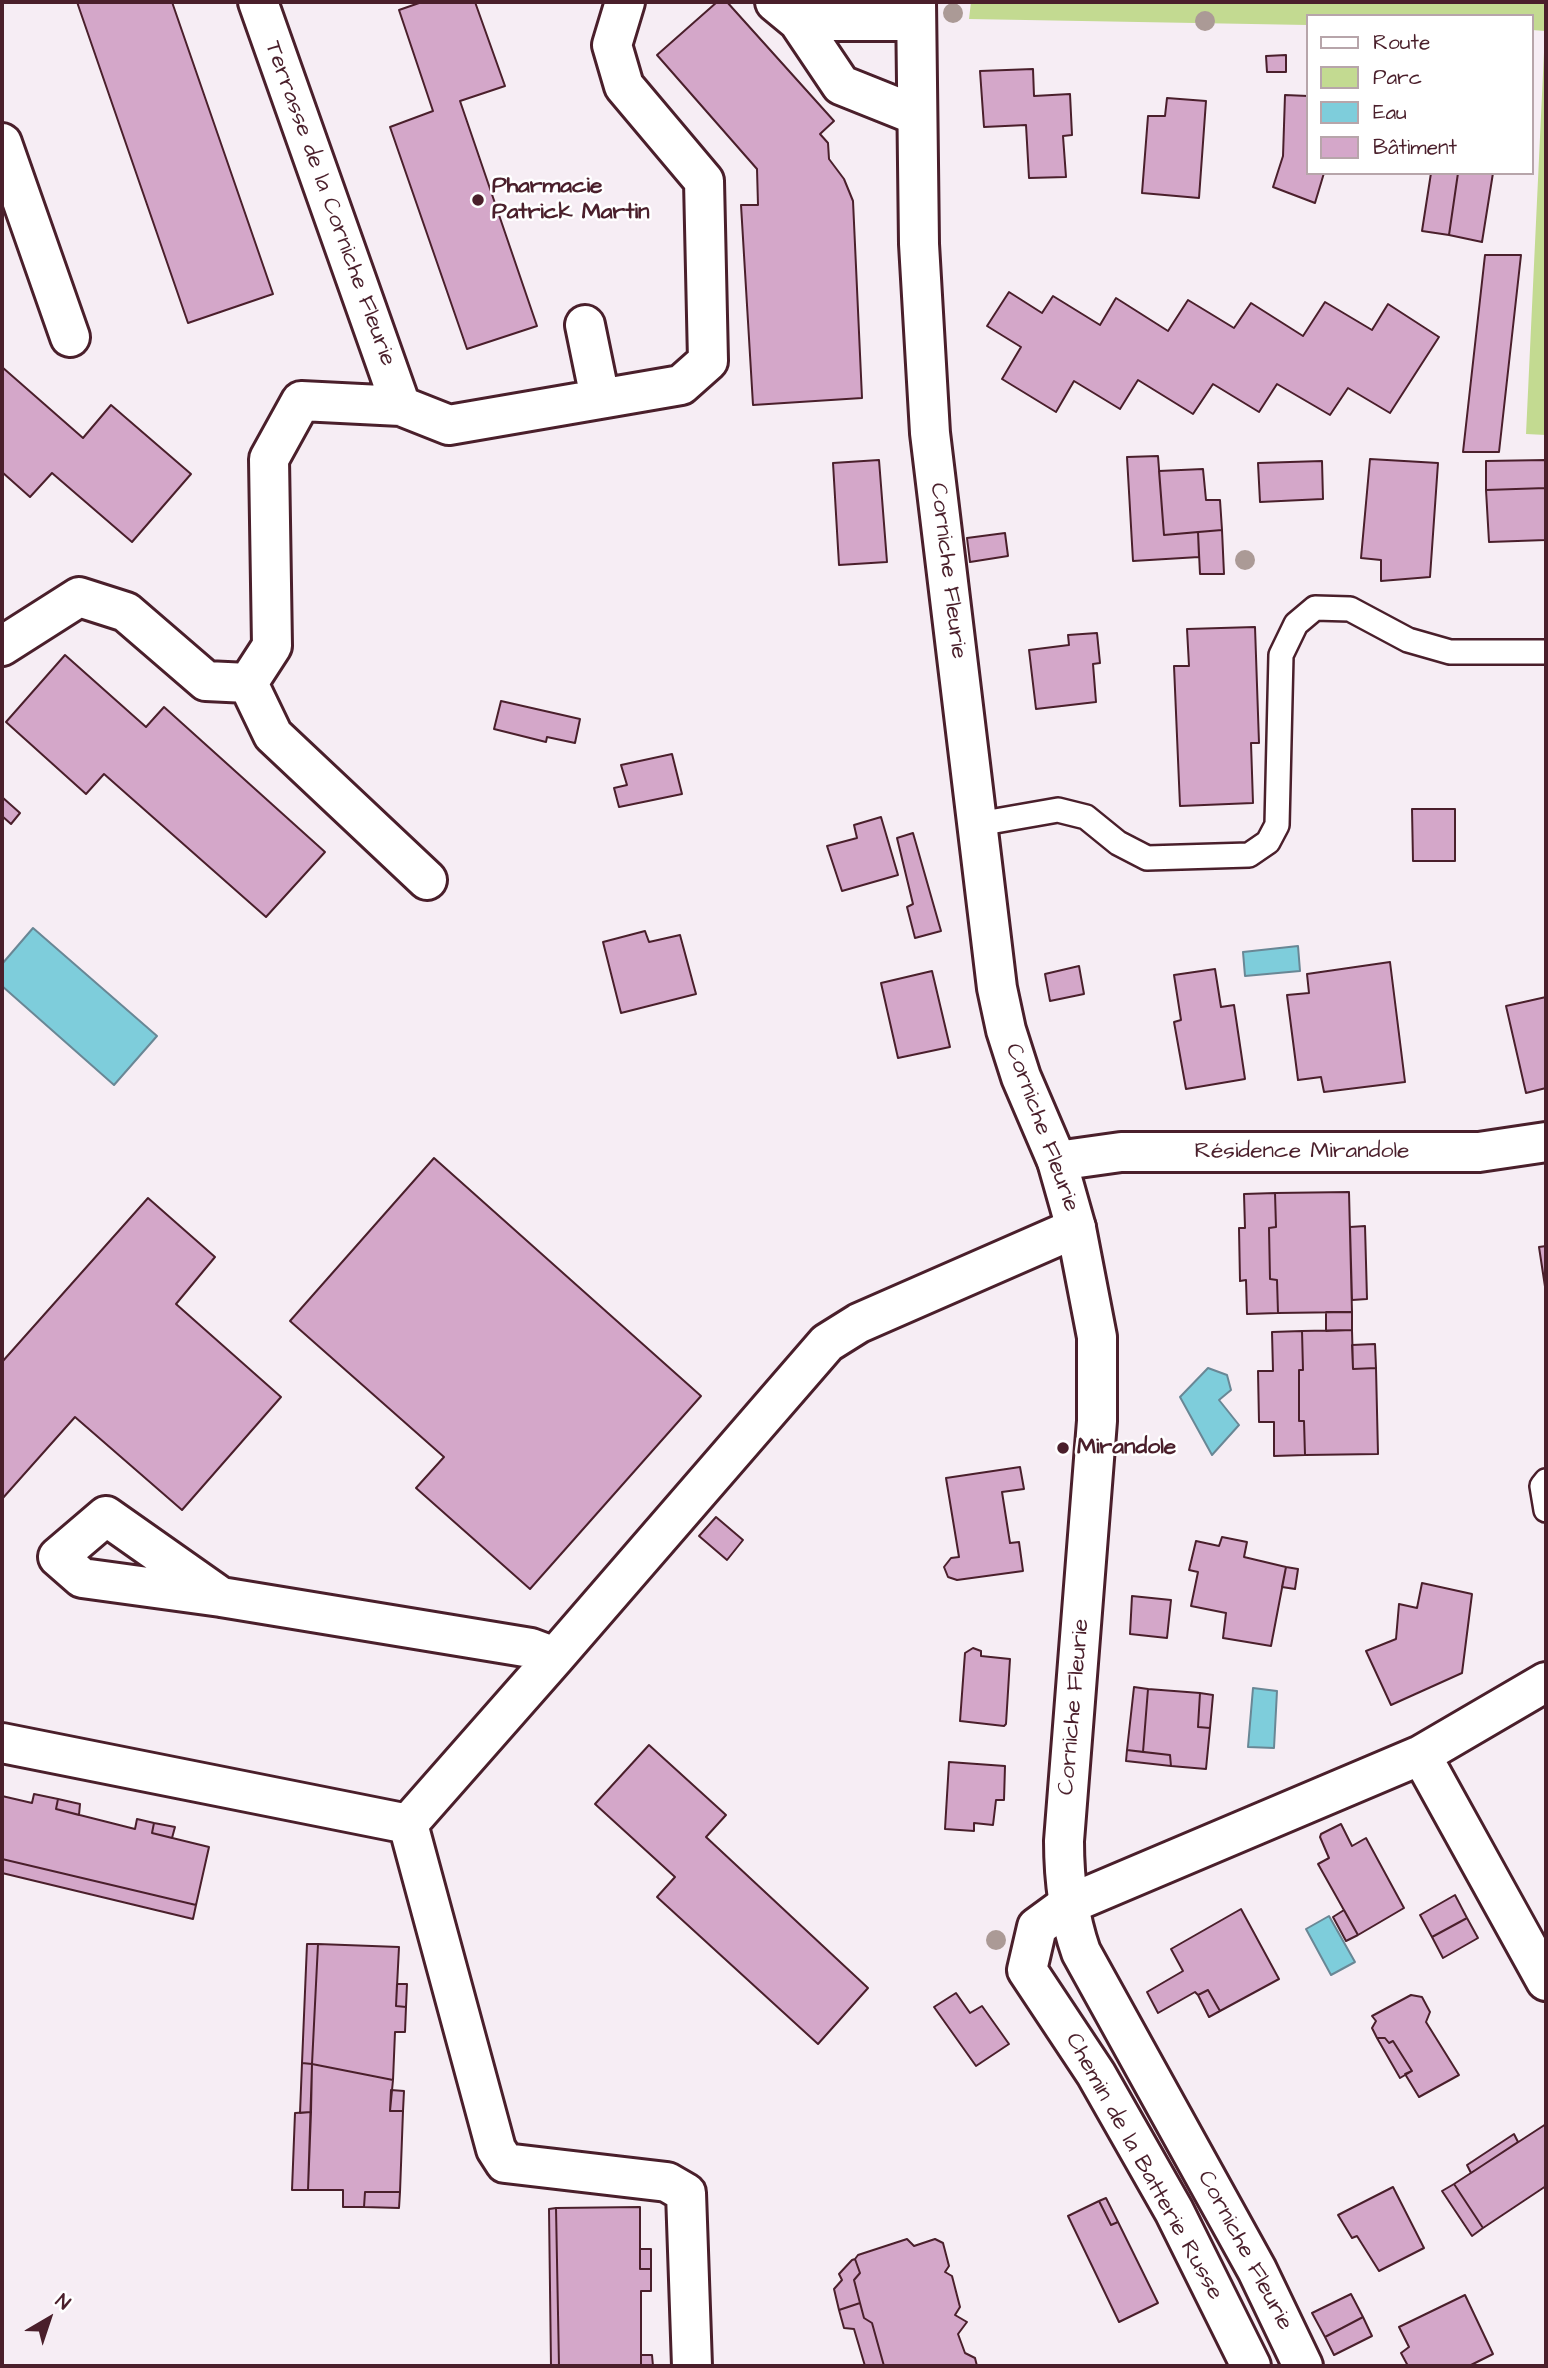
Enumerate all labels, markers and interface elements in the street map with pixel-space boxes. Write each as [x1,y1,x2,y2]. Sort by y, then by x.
legend [1306,14,1534,175]
text: Route [1373,28,1430,57]
street label: Terrasse de la Corniche Fleurie [257,38,401,370]
text: Parc [1373,63,1422,92]
text: Eau [1373,98,1407,127]
text: Bâtiment [1373,133,1457,162]
place label: Pharmacie Patrick Martin [492,173,649,227]
marker: Pharmacie Patrick Martin [470,192,486,208]
street label: Corniche Fleurie [923,482,971,660]
street label: Corniche Fleurie [998,1040,1084,1216]
street label: Résidence Mirandole [1195,1138,1409,1166]
place label: Mirandole [1077,1434,1176,1462]
marker: Mirandole [1055,1440,1071,1456]
street label: Corniche Fleurie [1054,1618,1096,1796]
street label: Chemin de la Batterie Russe [1058,2029,1228,2305]
street label: Corniche Fleurie [1190,2166,1298,2336]
north arrow [14,2284,84,2354]
text: N [49,2288,76,2317]

